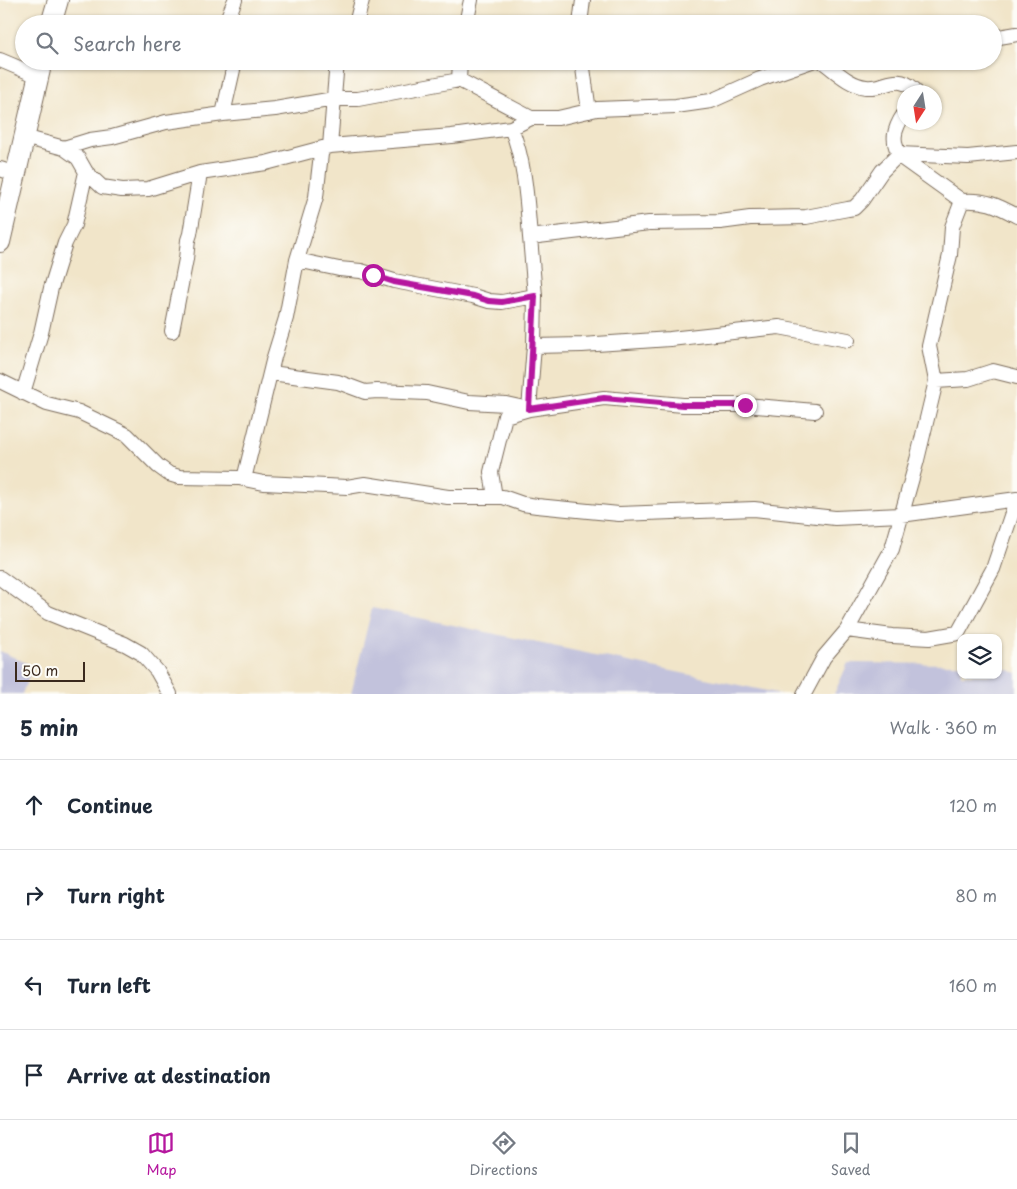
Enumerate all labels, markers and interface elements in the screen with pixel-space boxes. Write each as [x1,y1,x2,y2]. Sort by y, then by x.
search box [15,15,1002,70]
icon: search [33,29,61,57]
text: Search here [73,29,182,57]
north arrow [897,85,942,130]
route start [362,264,385,287]
route end [734,394,757,417]
map controls [957,634,1002,679]
button: layers [957,634,1002,679]
scale bar [15,659,85,682]
text: 50 m [22,660,58,681]
text: 5 min [20,711,78,743]
text: Walk · 360 m [890,715,997,739]
icon: ahead [20,791,48,819]
text: Continue [67,791,153,819]
text: 120 m [950,793,997,817]
icon: right [20,881,48,909]
text: Turn right [67,881,165,909]
text: 80 m [955,883,997,907]
icon: left [20,971,48,999]
text: Turn left [67,971,151,999]
text: 160 m [949,973,997,997]
icon: arrive [20,1061,48,1089]
text: Arrive at destination [67,1061,271,1089]
tab: Map [147,1129,176,1180]
tab: Directions [470,1129,538,1180]
tab: Saved [831,1129,870,1180]

